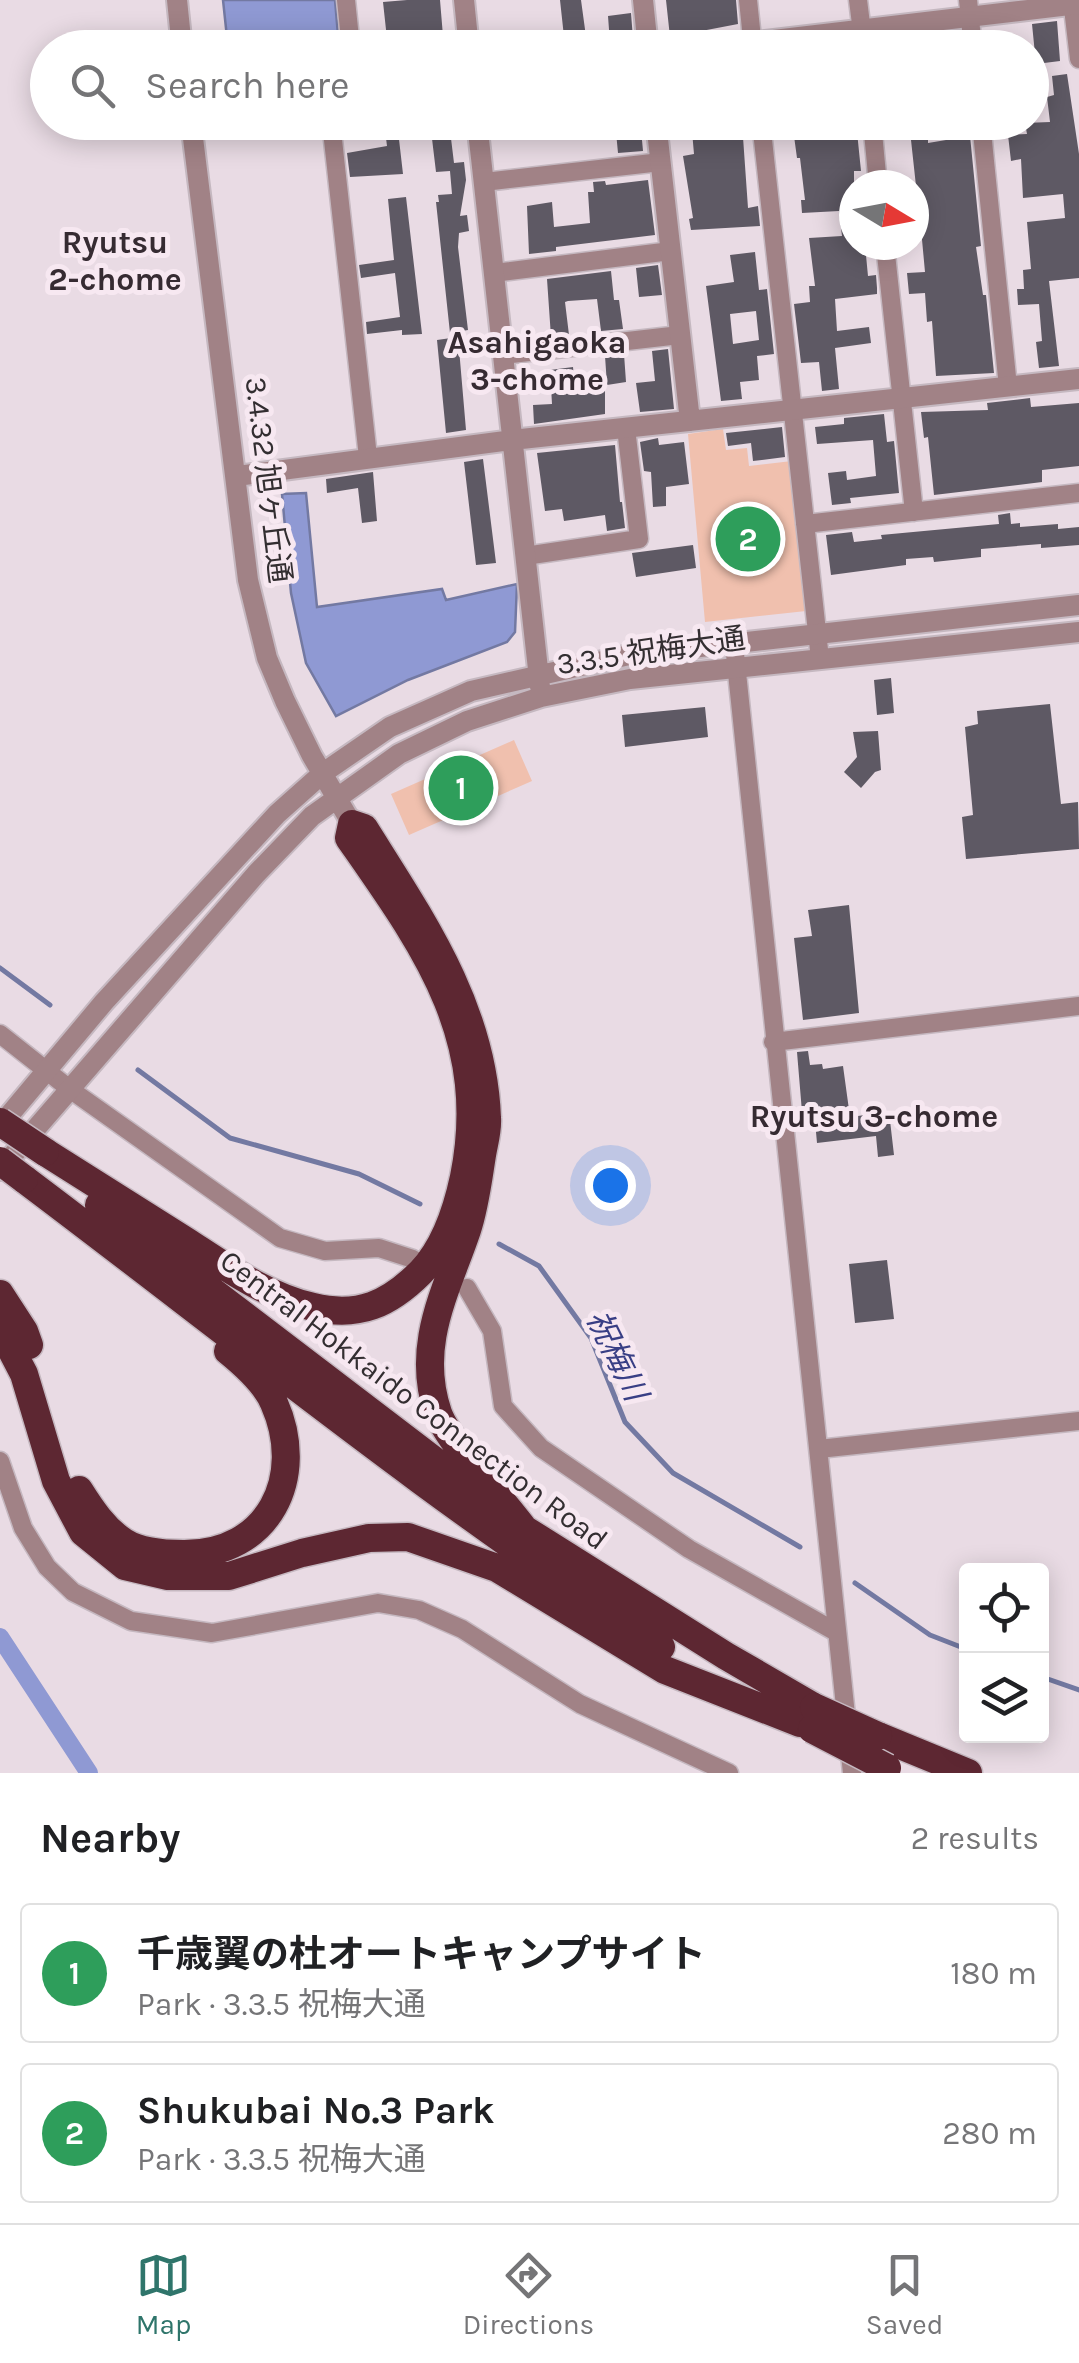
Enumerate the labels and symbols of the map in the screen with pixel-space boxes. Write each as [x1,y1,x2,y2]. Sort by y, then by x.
north arrow [839,170,929,260]
district label: Ryutsu 2-chome [48,224,182,298]
district label: Asahigaoka 3-chome [447,324,627,398]
street label: 3.4.32 旭ヶ丘通 [237,375,299,585]
pin: 2 [716,502,780,576]
street label: 3.3.5 祝梅大通 [554,620,748,682]
pin: 1 [428,750,494,826]
district label: Ryutsu 3-chome [750,1098,998,1135]
your location [585,1160,636,1211]
street label: Central Hokkaido Connection Road [213,1242,615,1558]
water label: 祝梅川 [579,1304,656,1409]

